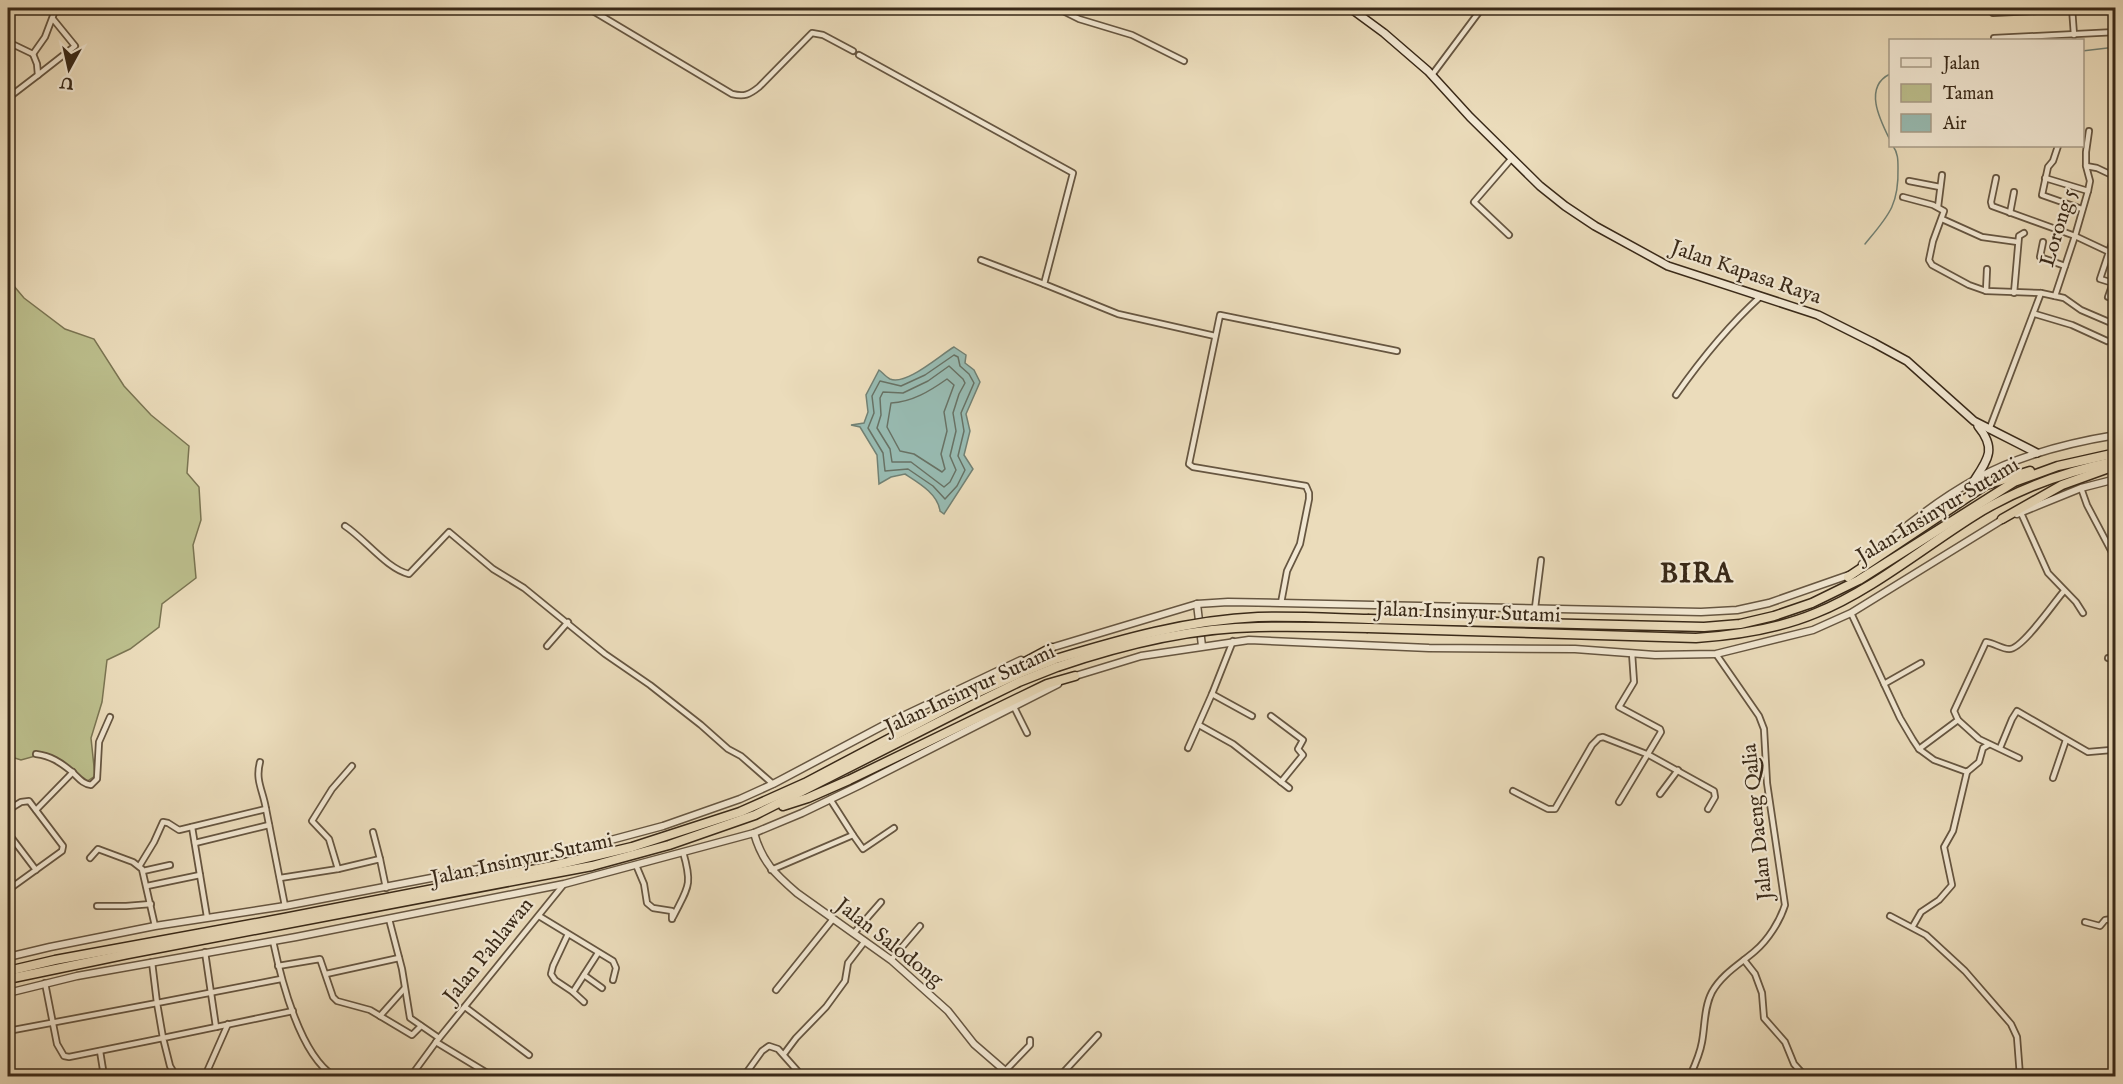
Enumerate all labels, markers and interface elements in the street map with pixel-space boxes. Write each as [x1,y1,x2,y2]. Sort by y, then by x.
north arrow [39,39,99,99]
legend [1889,39,2084,147]
text: Jalan [1941,53,1980,76]
text: U [59,71,76,93]
text: Taman [1943,83,1994,106]
text: Air [1942,113,1967,136]
street label: Lorong 5 [2034,185,2084,270]
street label: Jalan Kapasa Raya [1665,234,1826,312]
street label: Jalan Insinyur Sutami [1850,452,2024,571]
district label: BIRA [1660,558,1734,592]
street label: Jalan Insinyur Sutami [1373,596,1561,630]
street label: Jalan Insinyur Sutami [879,639,1060,742]
street label: Jalan Daeng Qalia [1736,742,1780,904]
street label: Jalan Insinyur Sutami [427,828,615,893]
street label: Jalan Salodong [828,891,949,994]
street label: Jalan Pahlawan [437,893,540,1011]

